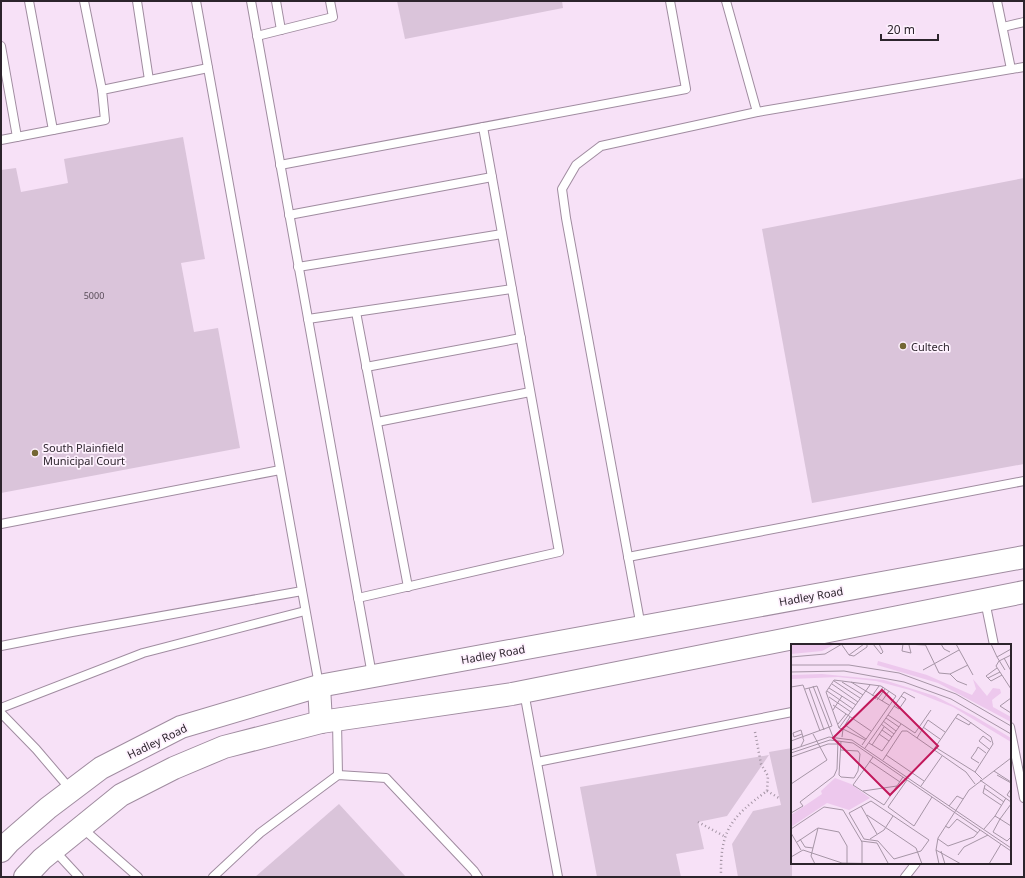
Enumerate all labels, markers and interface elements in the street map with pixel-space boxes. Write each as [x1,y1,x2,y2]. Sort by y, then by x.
scale bar [881,16,938,42]
text: 20 m [887,21,915,38]
house number: 5000 [84,289,104,302]
place label: Cultech [911,339,950,354]
marker: Cultech [898,341,908,351]
place label: South Plainfield Municipal Court [43,440,125,468]
marker: South Plainfield Municipal Court [30,448,40,458]
street label: Hadley Road [778,583,844,609]
street label: Hadley Road [460,641,526,667]
inset map [791,644,1011,864]
street label: Hadley Road [125,720,189,762]

